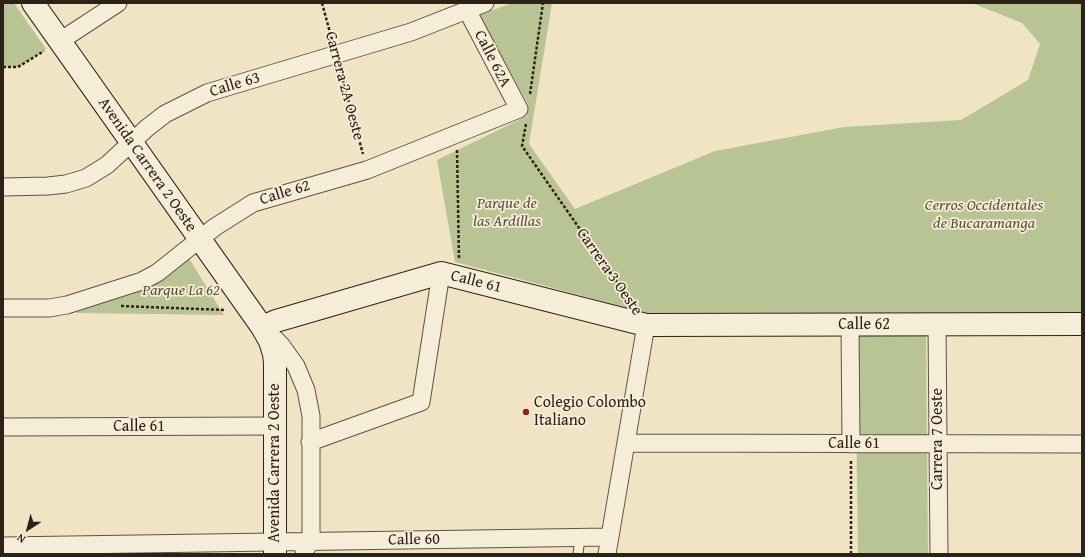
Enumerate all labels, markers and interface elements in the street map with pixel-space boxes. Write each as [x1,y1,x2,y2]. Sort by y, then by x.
street label: Calle 62A [470,27,514,91]
street label: Carrera 2A Oeste [320,29,368,143]
street label: Calle 63 [207,68,263,102]
street label: Avenida Carrera 2 Oeste [93,94,201,236]
street label: Calle 62 [257,176,313,210]
park label: Parque de las Ardillas [473,194,541,232]
park label: Cerros Occidentales de Bucaramanga [925,196,1043,234]
street label: Carrera 3 Oeste [572,225,646,319]
street label: Calle 61 [449,266,503,298]
park label: Parque La 62 [142,281,220,301]
street label: Calle 62 [838,315,890,335]
street label: Avenida Carrera 2 Oeste [265,383,285,543]
street label: Carrera 7 Oeste [928,388,948,490]
place label: Colegio Colombo Italiano [534,393,646,431]
marker: Colegio Colombo Italiano [521,407,531,417]
street label: Calle 61 [113,417,165,437]
street label: Calle 61 [828,434,880,454]
north arrow [8,509,48,549]
text: N [13,530,29,547]
street label: Calle 60 [388,530,440,550]

